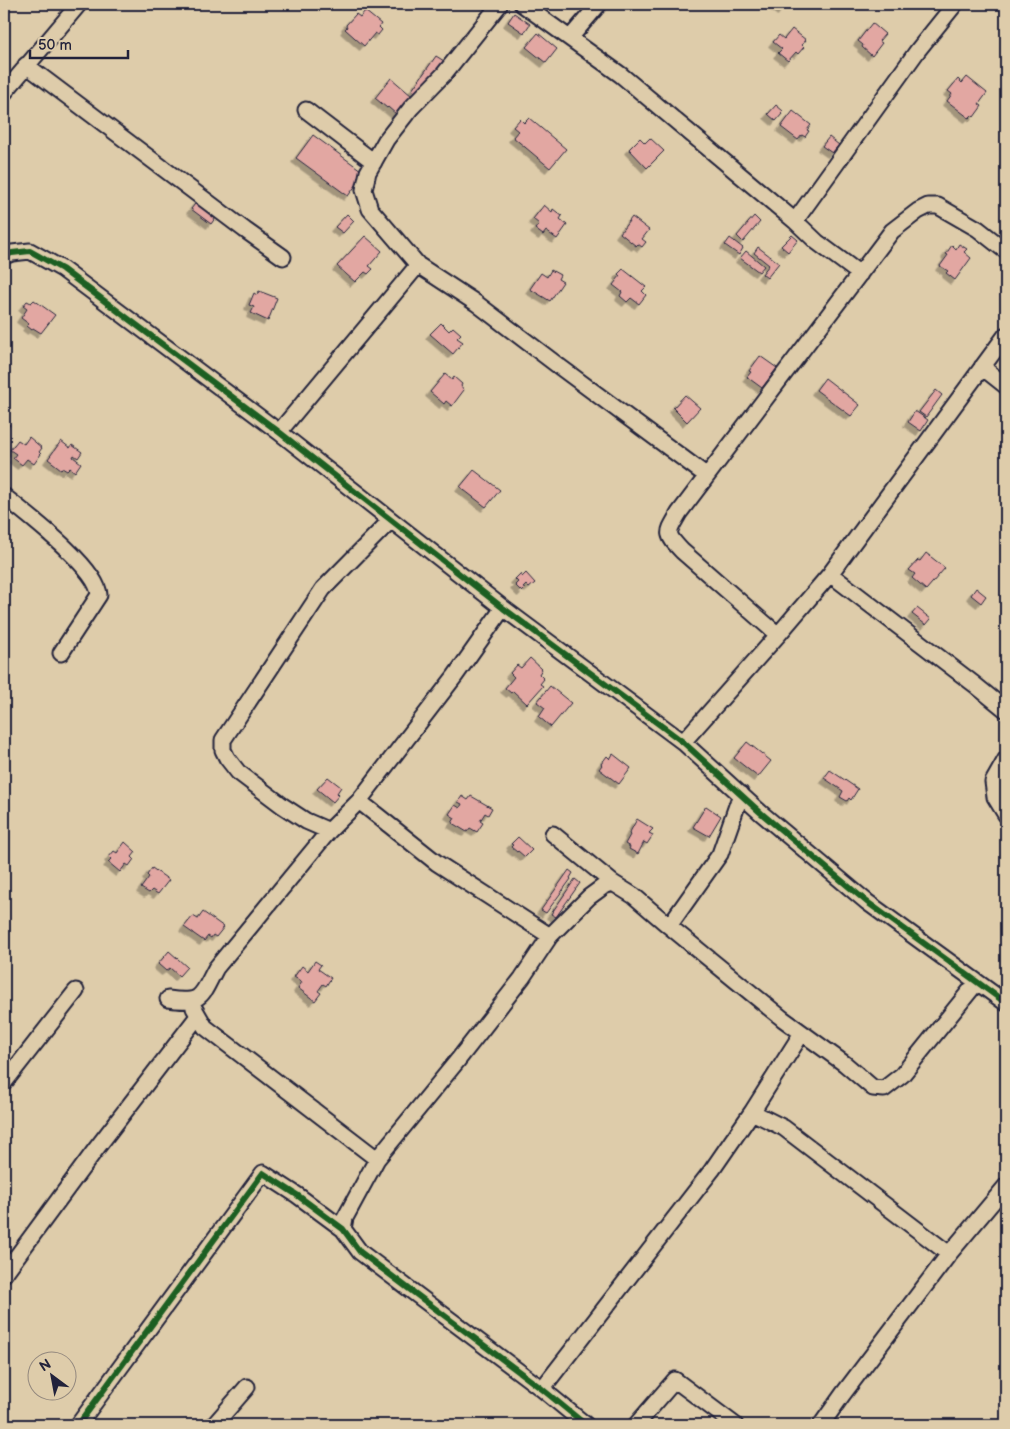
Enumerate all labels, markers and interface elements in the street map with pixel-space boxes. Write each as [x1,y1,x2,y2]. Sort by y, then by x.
scale bar [30,28,128,60]
text: 50 m [38,36,72,55]
north arrow [28,1352,78,1402]
text: N [36,1355,54,1375]

